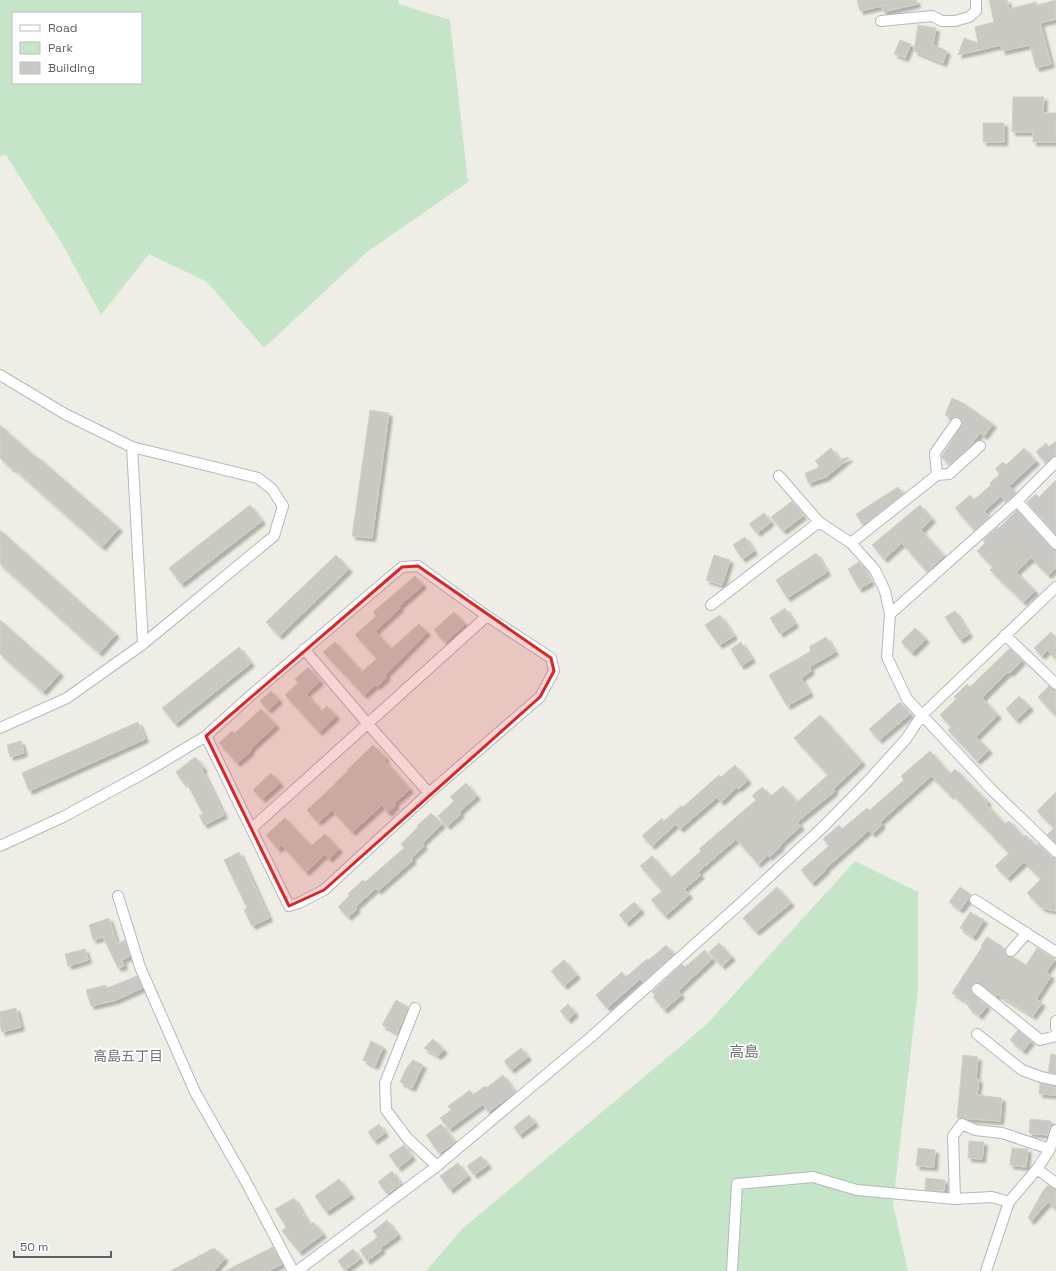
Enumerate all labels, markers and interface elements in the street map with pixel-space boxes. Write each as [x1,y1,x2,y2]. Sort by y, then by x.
legend [12,12,142,84]
text: Road [48,20,77,36]
text: Park [48,40,73,56]
text: Building [48,60,95,76]
district label: 高島 [729,1042,759,1061]
district label: 高島五丁目 [93,1047,163,1065]
scale bar [14,1233,111,1259]
text: 50 m [20,1239,48,1255]

